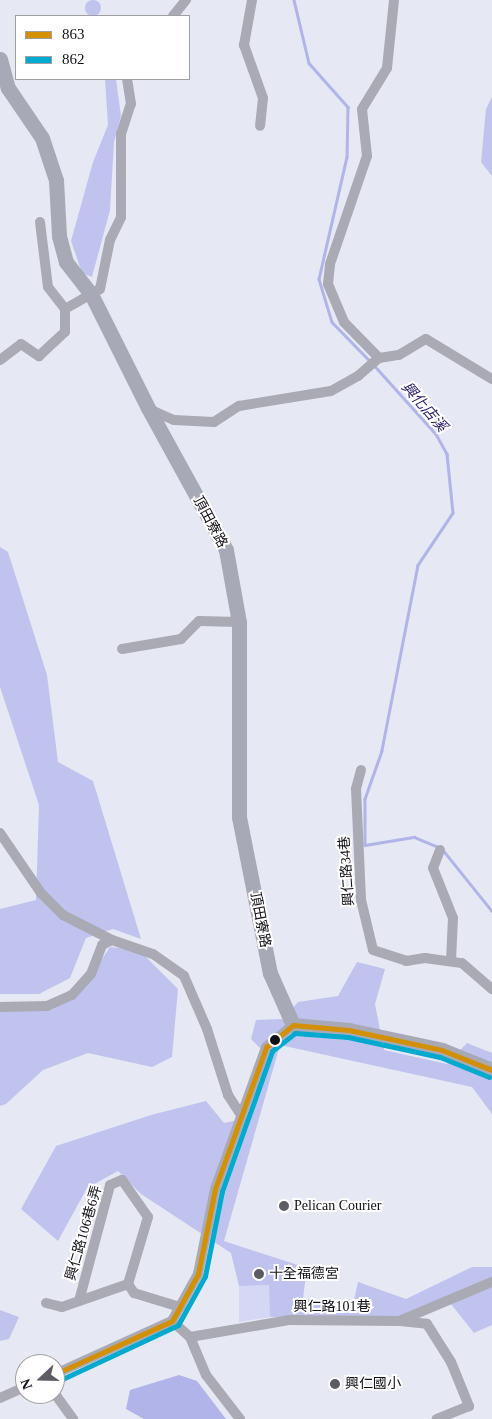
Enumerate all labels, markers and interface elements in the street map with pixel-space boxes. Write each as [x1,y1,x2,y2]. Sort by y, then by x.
legend [15,15,190,80]
text: 863 [62,26,85,42]
text: 862 [62,51,85,67]
water label: 興化店溪 [398,378,450,436]
street label: 頂田寮路 [189,493,231,551]
street label: 興仁路34巷 [336,835,358,907]
street label: 頂田寮路 [246,891,274,949]
unlabelled marker [270,1035,280,1045]
street label: 興仁路106巷6弄 [62,1184,106,1282]
place label: Pelican Courier [294,1198,381,1214]
marker: Pelican Courier [278,1200,290,1212]
place label: 十全福德宮 [269,1266,339,1282]
marker: 十全福德宮 [253,1268,265,1280]
street label: 興仁路101巷 [294,1299,370,1315]
north arrow [15,1354,65,1404]
place label: 興仁國小 [345,1376,401,1392]
text: N [18,1377,35,1392]
marker: 興仁國小 [329,1378,341,1390]

